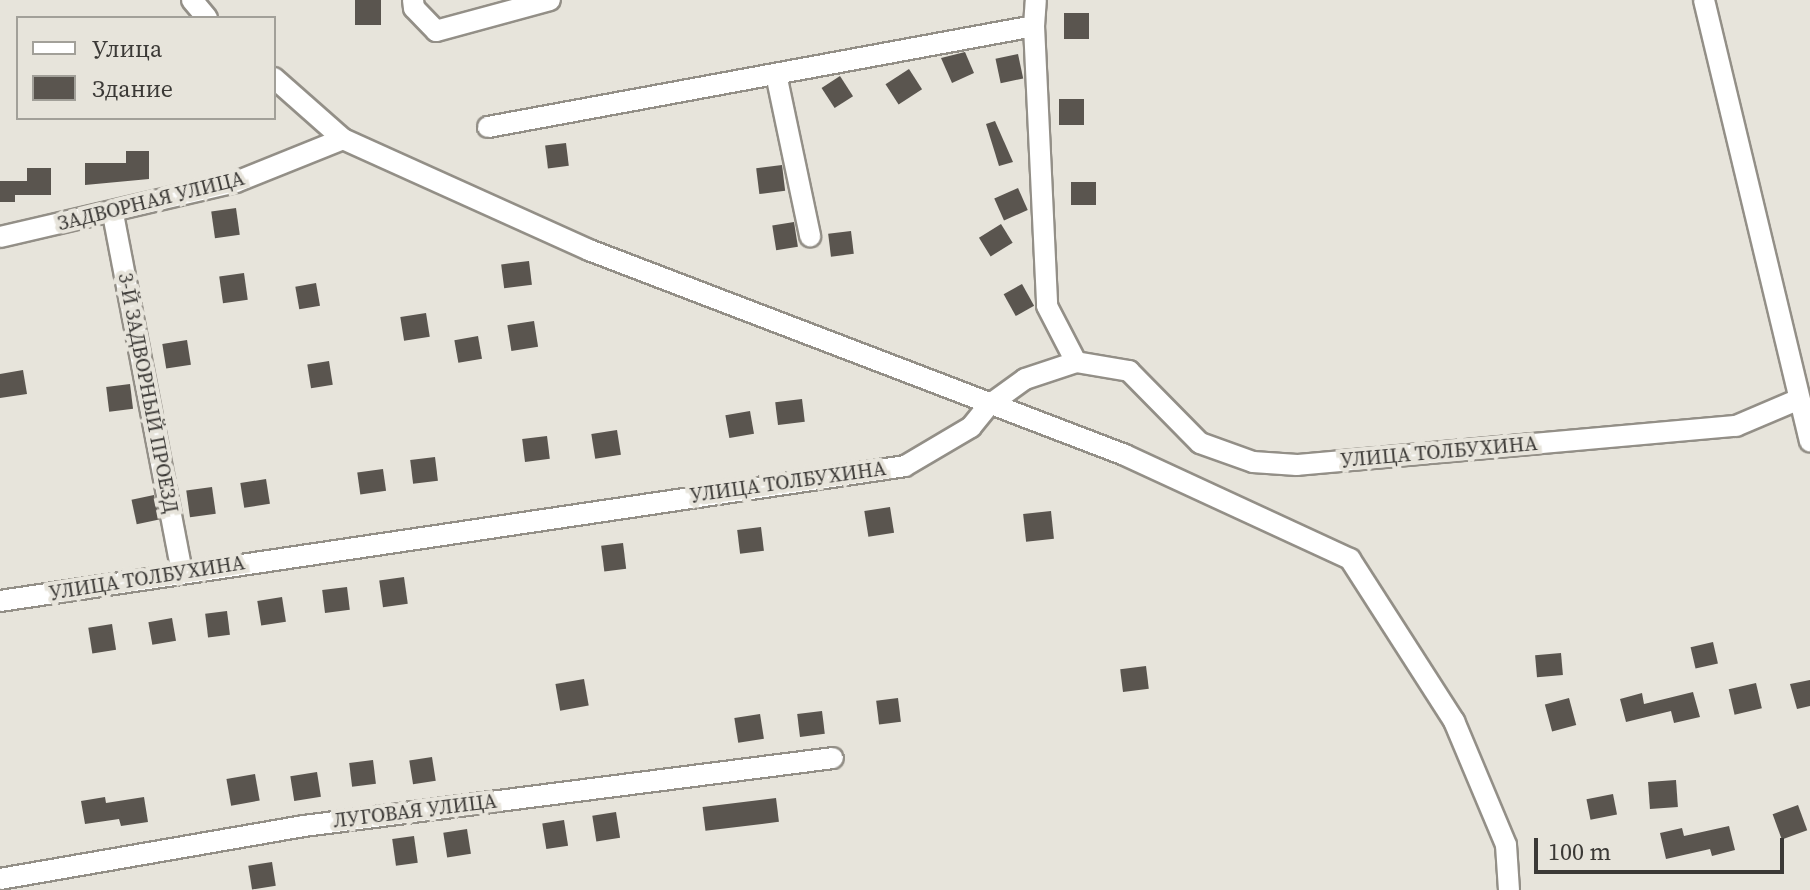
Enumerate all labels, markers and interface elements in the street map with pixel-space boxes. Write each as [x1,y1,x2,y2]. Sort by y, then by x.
legend [16,16,276,120]
text: Улица [92,32,162,65]
text: Здание [92,72,173,105]
street label: ЗАДВОРНАЯ УЛИЦА [55,166,247,236]
street label: 3-Й ЗАДВОРНЫЙ ПРОЕЗД [113,271,183,515]
street label: УЛИЦА ТОЛБУХИНА [1339,431,1539,473]
street label: УЛИЦА ТОЛБУХИНА [688,456,888,508]
street label: УЛИЦА ТОЛБУХИНА [47,551,247,605]
street label: ЛУГОВАЯ УЛИЦА [332,789,498,833]
scale bar [1538,822,1788,872]
text: 100 m [1548,835,1611,868]

